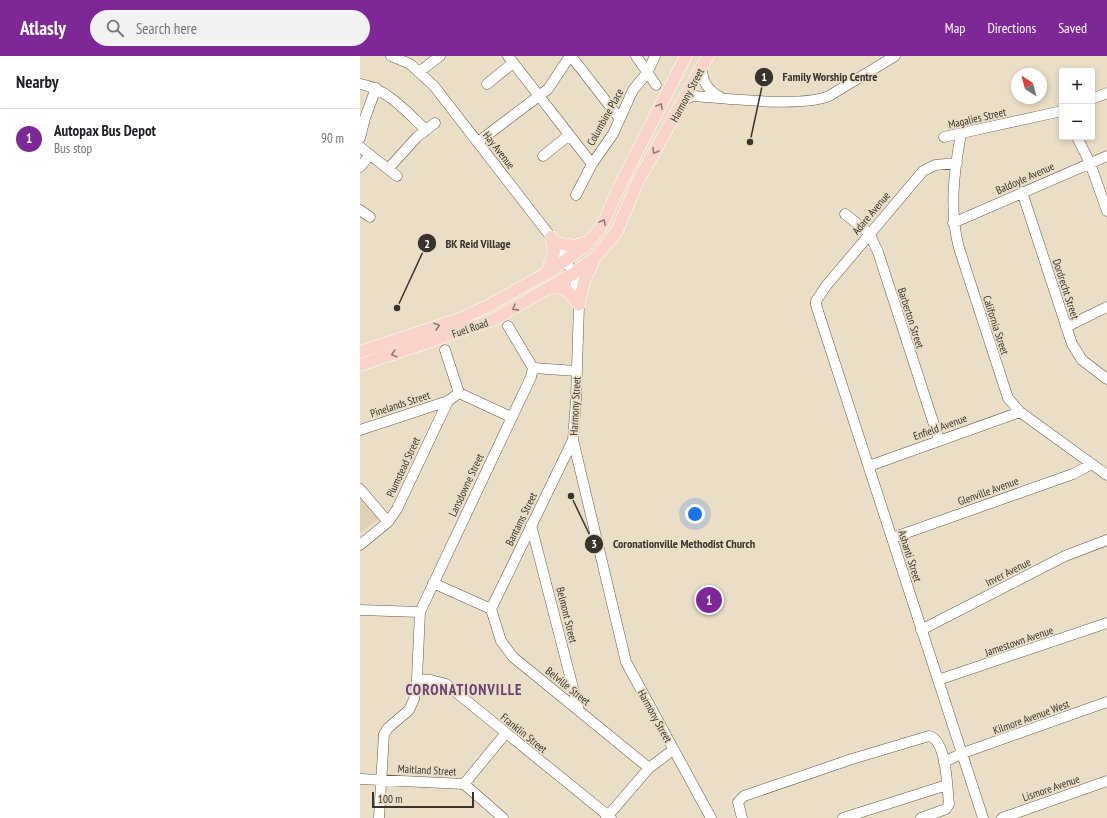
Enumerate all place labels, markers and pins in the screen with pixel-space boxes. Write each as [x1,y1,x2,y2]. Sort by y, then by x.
callout: Family Worship Centre [754,65,886,89]
callout: BK Reid Village [417,231,519,255]
callout: Coronationville Methodist Church [584,532,763,556]
pin: 1 [696,585,722,615]

